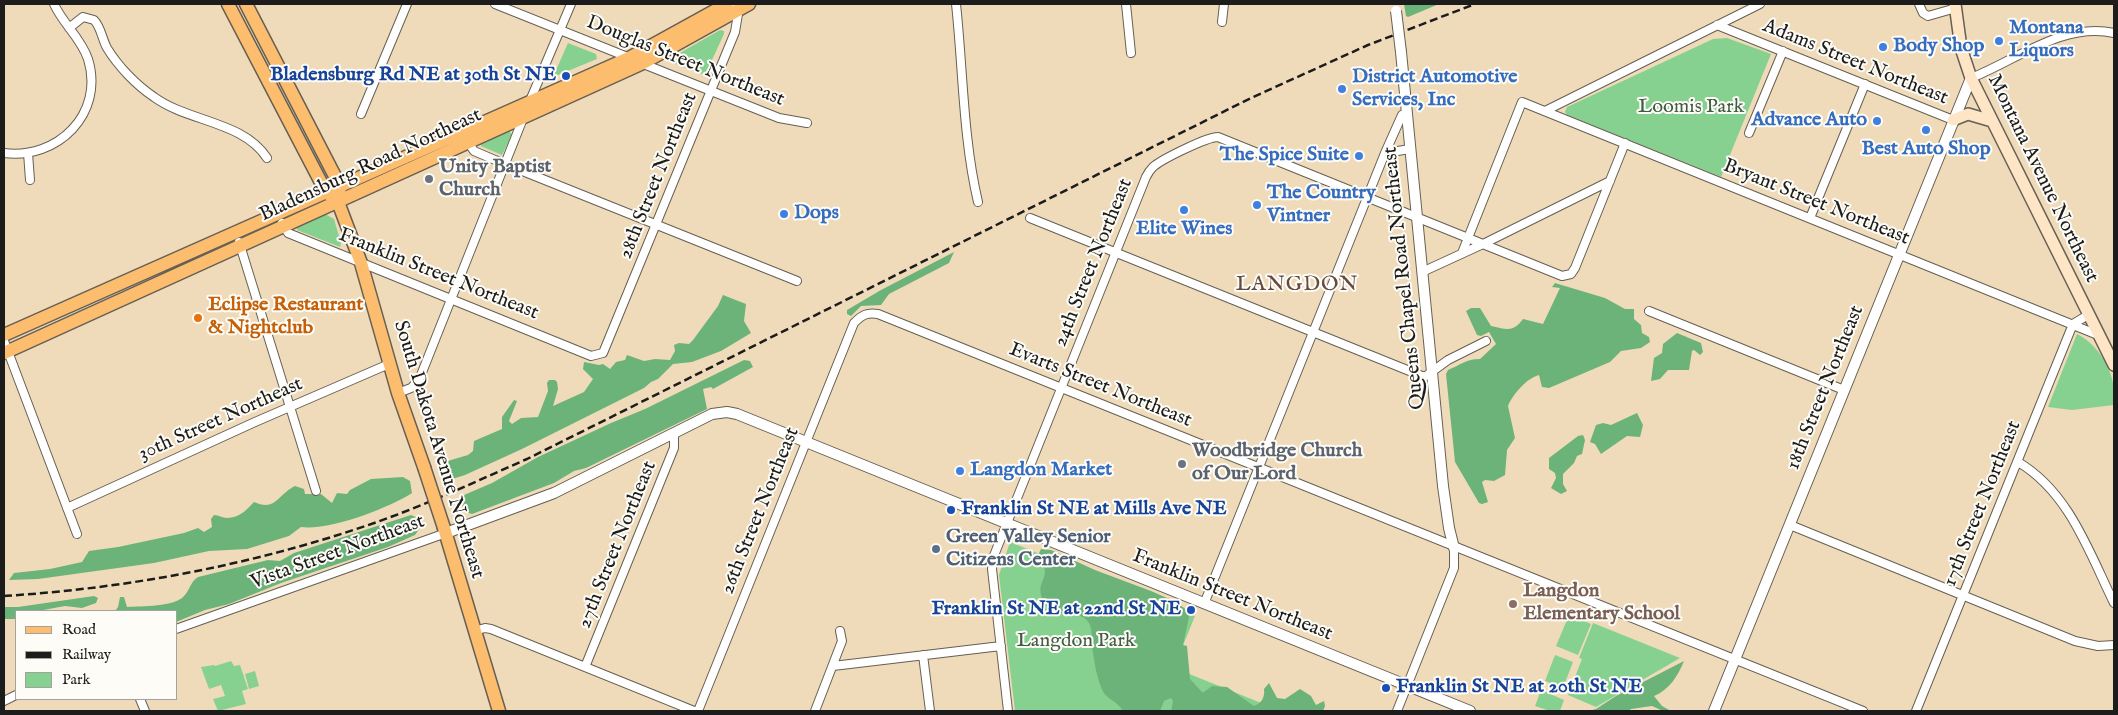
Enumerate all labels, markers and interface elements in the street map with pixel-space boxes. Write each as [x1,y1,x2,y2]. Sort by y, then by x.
street label: Douglas Street Northeast [582,11,788,113]
street label: Adams Street Northeast [1759,15,1951,111]
place label: Montana Liquors [2009,17,2084,64]
place label: Body Shop [1893,35,1984,59]
marker: Montana Liquors [1993,35,2005,47]
marker: Body Shop [1877,41,1889,53]
place label: Bladensburg Rd NE at 30th St NE [270,64,556,88]
place label: District Automotive Services, Inc [1352,66,1517,113]
marker: Bladensburg Rd NE at 30th St NE [560,70,572,82]
street label: Montana Avenue Northeast [1981,71,2103,287]
marker: District Automotive Services, Inc [1336,83,1348,95]
street label: 28th Street Northeast [615,89,703,263]
park label: Loomis Park [1638,96,1744,120]
street label: Bladensburg Road Northeast [256,104,486,228]
place label: Advance Auto [1751,109,1867,133]
marker: Advance Auto [1871,115,1883,127]
marker: Best Auto Shop [1920,124,1932,136]
place label: Best Auto Shop [1862,138,1990,162]
place label: The Spice Suite [1220,144,1349,168]
street label: Queens Chapel Road Northeast [1379,145,1431,411]
marker: The Spice Suite [1353,150,1365,162]
street label: Bryant Street Northeast [1719,155,1913,251]
place label: Unity Baptist Church [439,156,551,203]
marker: Unity Baptist Church [423,173,435,185]
street label: 24th Street Northeast [1049,175,1139,351]
place label: The Country Vintner [1267,182,1376,229]
marker: The Country Vintner [1251,199,1263,211]
place label: Dops [794,202,839,226]
marker: Elite Wines [1178,204,1190,216]
marker: Dops [778,208,790,220]
place label: Elite Wines [1136,218,1232,242]
street label: Franklin Street Northeast [334,224,542,326]
district label: LANGDON [1235,273,1359,299]
place label: Eclipse Restaurant & Nightclub [208,294,363,341]
street label: 18th Street Northeast [1782,302,1870,474]
marker: Eclipse Restaurant & Nightclub [192,312,204,324]
street label: South Dakota Avenue Northeast [387,318,489,582]
street label: Evarts Street Northeast [1005,338,1195,434]
street label: 30th Street Northeast [135,373,307,467]
street label: 17th Street Northeast [1939,418,2027,590]
street label: 26th Street Northeast [717,424,805,598]
place label: Woodbridge Church of Our Lord [1192,440,1362,487]
street label: 27th Street Northeast [573,458,663,632]
marker: Woodbridge Church of Our Lord [1176,458,1188,470]
place label: Langdon Market [970,459,1112,483]
marker: Langdon Market [954,465,966,477]
place label: Franklin St NE at Mills Ave NE [961,498,1227,522]
marker: Franklin St NE at Mills Ave NE [945,504,957,516]
street label: Vista Street Northeast [248,510,428,596]
place label: Green Valley Senior Citizens Center [946,526,1111,573]
marker: Green Valley Senior Citizens Center [930,543,942,555]
street label: Franklin Street Northeast [1128,545,1336,647]
place label: Langdon Elementary School [1523,580,1680,627]
place label: Franklin St NE at 22nd St NE [931,598,1181,622]
marker: Langdon Elementary School [1507,598,1519,610]
marker: Franklin St NE at 22nd St NE [1185,604,1197,616]
legend [15,610,178,700]
text: Road [62,620,96,639]
park label: Langdon Park [1017,630,1135,654]
text: Railway [62,645,111,664]
text: Park [62,670,91,689]
place label: Franklin St NE at 20th St NE [1396,676,1642,700]
marker: Franklin St NE at 20th St NE [1380,682,1392,694]

